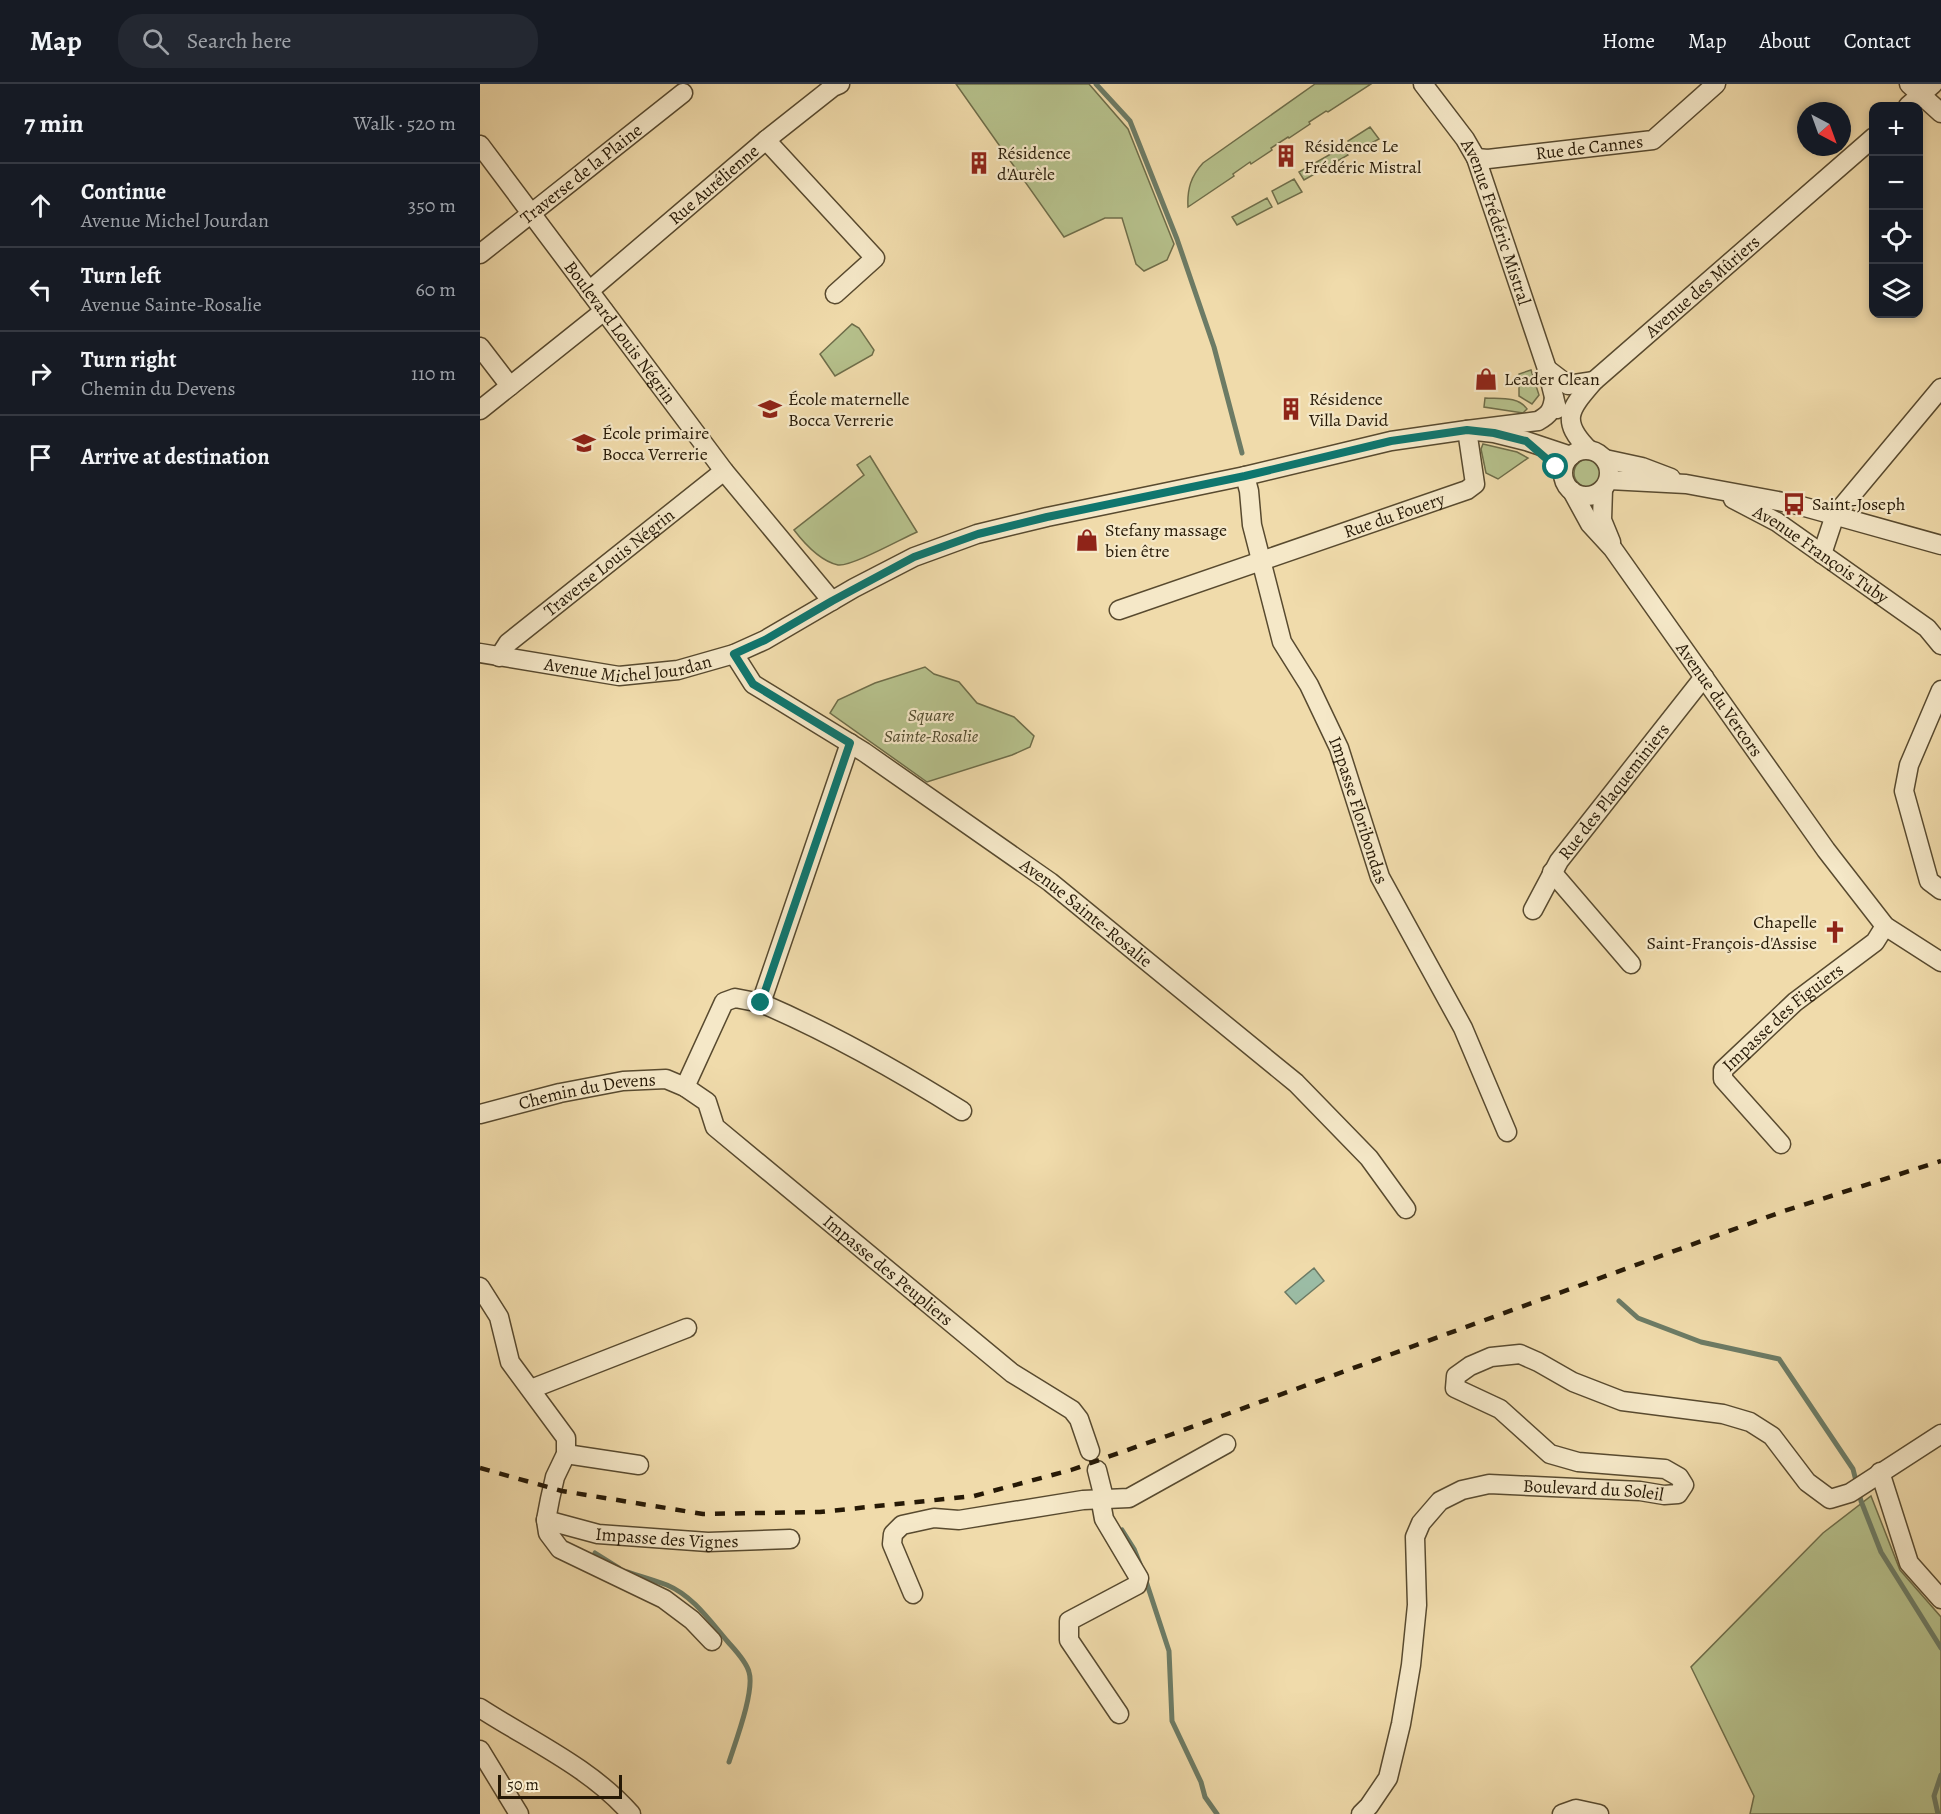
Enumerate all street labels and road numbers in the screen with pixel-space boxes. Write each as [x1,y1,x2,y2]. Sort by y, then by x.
street label: Traverse de la Plaine [515,118,647,230]
street label: Rue de Cannes [1534,129,1644,165]
street label: Avenue Frédéric Mistral [1455,133,1537,309]
street label: Rue Aurélienne [663,139,764,230]
street label: Avenue des Mûriers [1639,230,1765,344]
street label: Boulevard Louis Négrin [559,256,682,409]
street label: Rue du Fouery [1340,486,1449,544]
street label: Avenue François Tuby [1748,499,1894,610]
street label: Traverse Louis Négrin [539,503,680,622]
street label: Avenue du Vercors [1670,637,1768,762]
street label: Avenue Michel Jourdan [542,649,715,688]
street label: Rue des Plaqueminiers [1553,718,1675,865]
street label: Impasse Floribondas [1323,732,1394,888]
street label: Avenue Sainte-Rosalie [1014,852,1157,973]
street label: Impasse des Figuiers [1717,958,1848,1077]
street label: Chemin du Devens [516,1067,656,1115]
street label: Impasse des Peupliers [818,1209,958,1331]
street label: Boulevard du Soleil [1522,1474,1666,1507]
street label: Impasse des Vignes [595,1522,739,1554]

